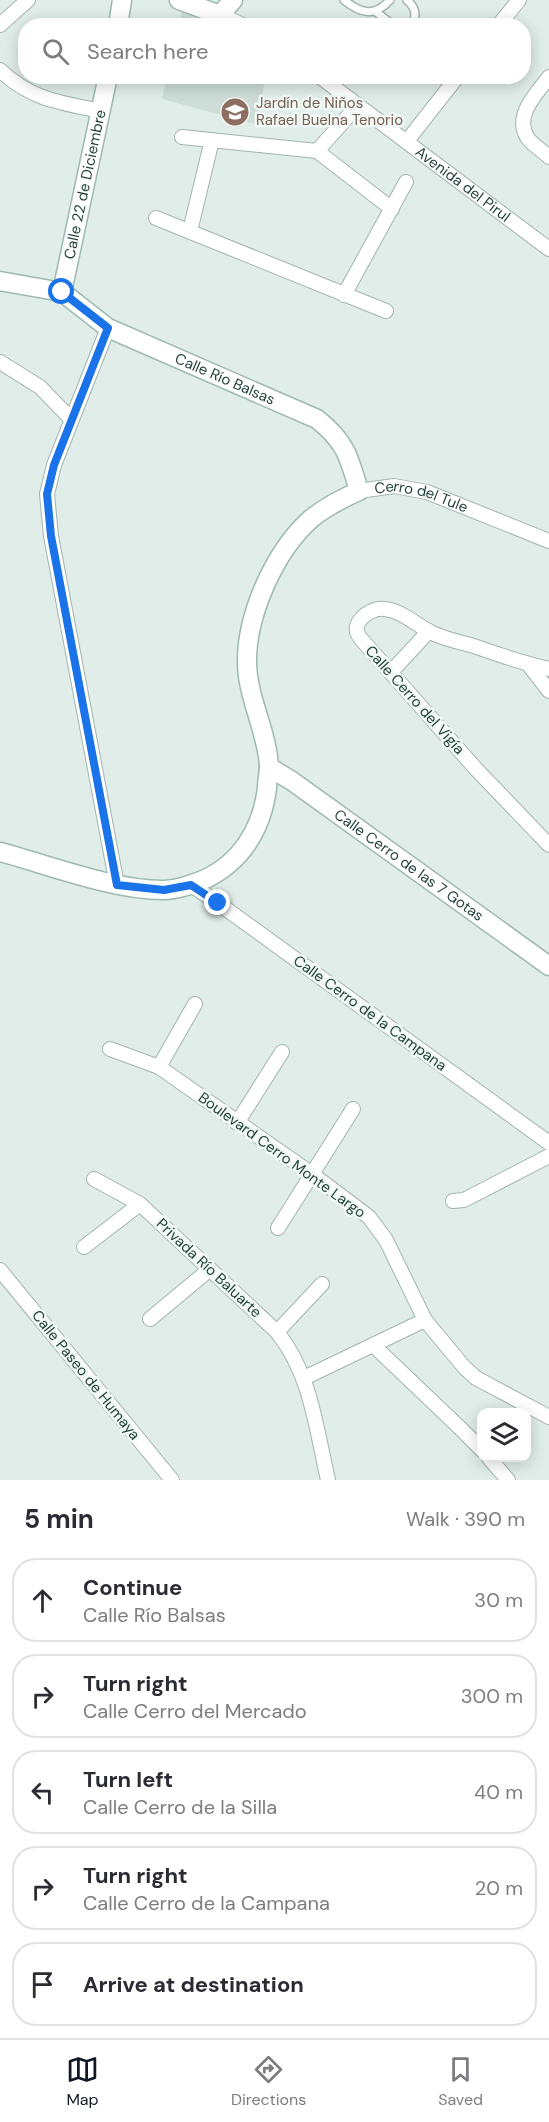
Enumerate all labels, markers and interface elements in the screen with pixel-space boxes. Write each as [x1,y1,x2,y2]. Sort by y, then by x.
search box [18,18,531,84]
icon: search [39,35,72,68]
text: Search here [87,37,208,66]
place label: Jardín de Niños Rafael Buelna Tenorio [256,93,403,130]
school or university icon: Jardín de Niños Rafael Buelna Tenorio [219,96,251,128]
street label: Calle 22 de Diciembre [59,108,111,261]
street label: Avenida del Pirul [411,142,515,227]
route start [48,278,74,304]
street label: Calle Río Balsas [172,348,278,410]
street label: Cerro del Tule [373,476,471,517]
street label: Calle Cerro del Vigía [361,641,469,759]
street label: Calle Cerro de las 7 Gotas [330,805,488,926]
route end [204,889,230,915]
street label: Calle Cerro de la Campana [289,951,451,1075]
street label: Boulevard Cerro Monte Largo [194,1088,370,1223]
street label: Privada Río Baluarte [152,1214,266,1322]
street label: Calle Paseo de Humaya [27,1306,145,1444]
map controls [477,1408,531,1462]
button: layers [477,1408,531,1462]
text: 5 min [24,1502,94,1536]
text: Walk · 390 m [406,1506,525,1532]
text: Continue [83,1573,182,1602]
icon: ahead [26,1584,59,1617]
text: 30 m [474,1587,523,1613]
text: Calle Río Balsas [83,1602,226,1628]
text: Turn right [83,1669,188,1698]
icon: right [26,1680,59,1713]
text: 300 m [461,1683,523,1709]
text: Calle Cerro del Mercado [83,1698,307,1724]
text: Turn left [83,1765,173,1794]
icon: left [26,1776,59,1809]
text: 40 m [474,1779,523,1805]
text: Calle Cerro de la Silla [83,1794,277,1820]
text: Turn right [83,1861,188,1890]
icon: right [26,1872,59,1905]
text: 20 m [475,1875,523,1901]
text: Calle Cerro de la Campana [83,1890,330,1916]
icon: arrive [26,1968,59,2001]
text: Arrive at destination [83,1970,304,1999]
tab: Map [66,2053,99,2110]
tab: Directions [231,2053,306,2110]
tab: Saved [438,2053,483,2110]

